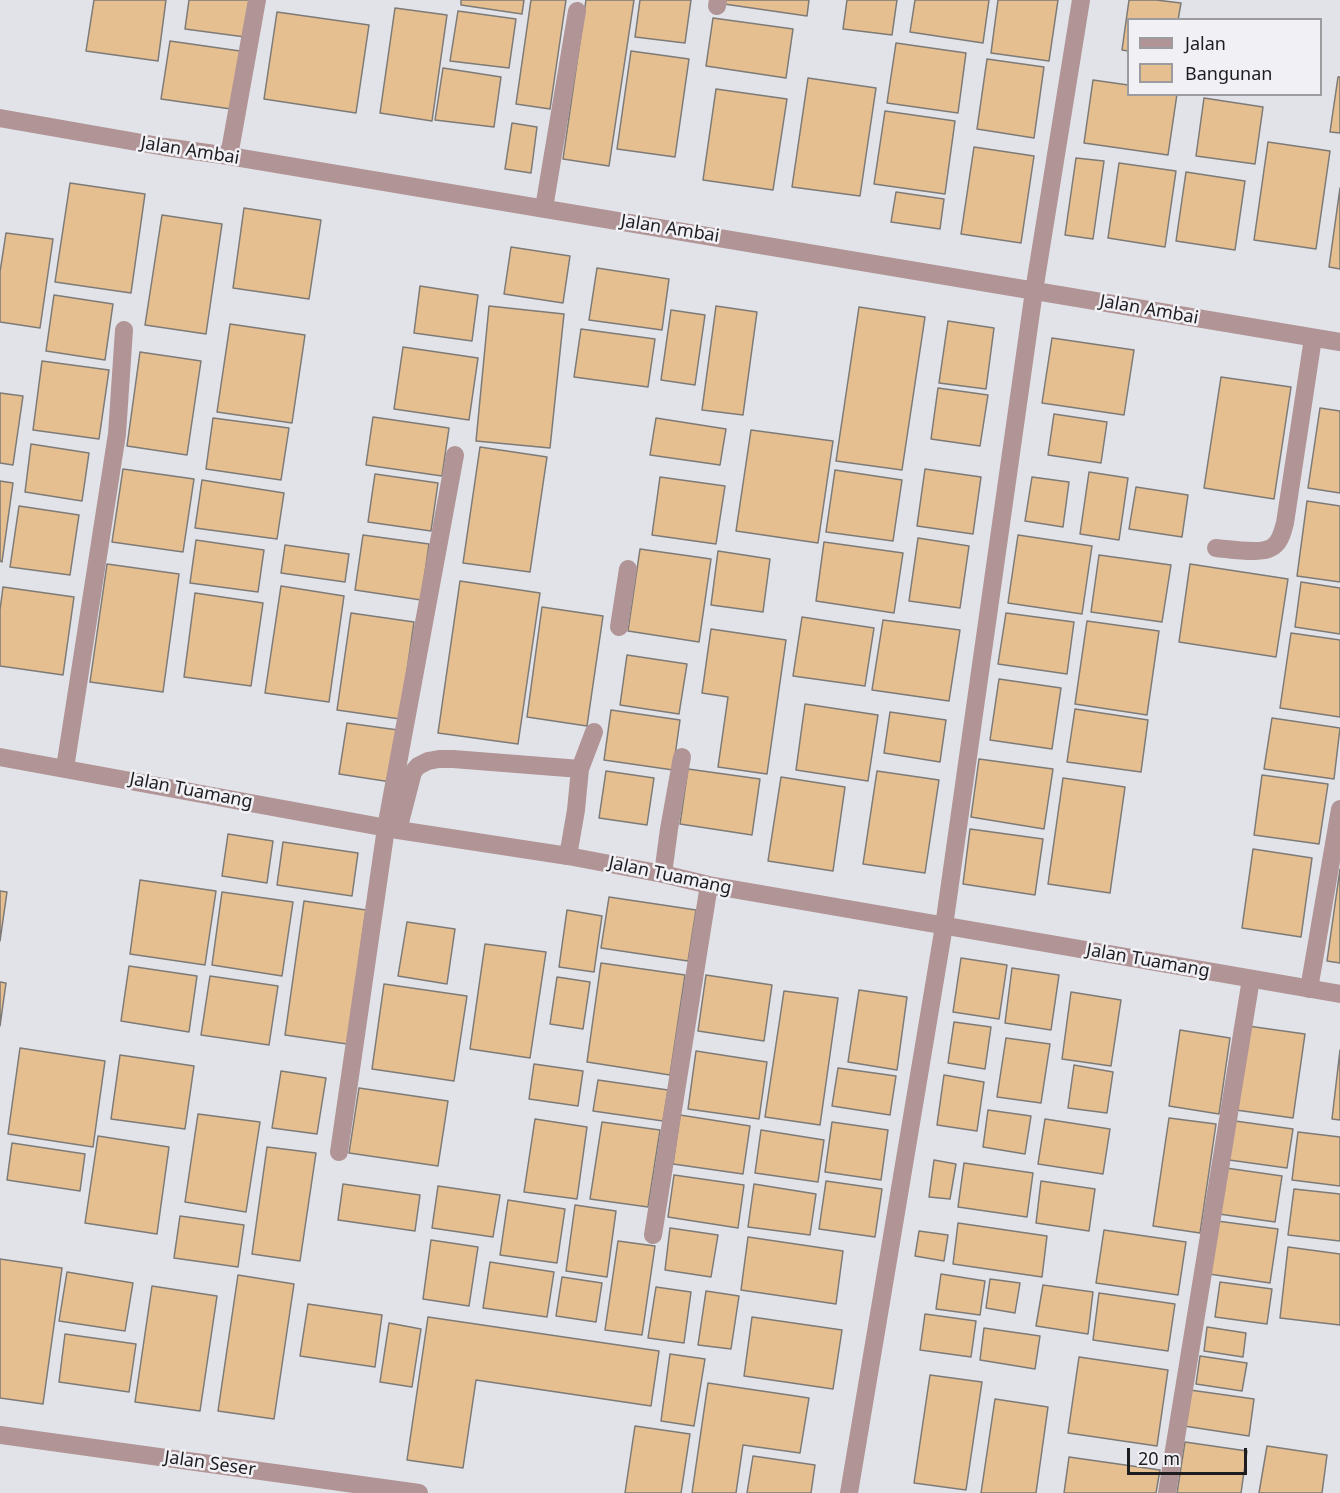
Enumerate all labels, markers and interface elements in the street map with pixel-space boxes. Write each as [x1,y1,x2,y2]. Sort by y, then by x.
legend [1127,18,1322,96]
text: Jalan [1185,31,1226,55]
text: Bangunan [1185,61,1272,85]
street label: Jalan Ambai [139,133,241,169]
street label: Jalan Ambai [619,211,721,247]
street label: Jalan Ambai [1098,291,1200,329]
street label: Jalan Tuamang [128,768,254,814]
street label: Jalan Tuamang [607,852,733,900]
street label: Jalan Tuamang [1085,940,1211,982]
scale bar [1130,1436,1250,1474]
text: 20 m [1138,1446,1180,1470]
street label: Jalan Seser [163,1447,257,1481]

